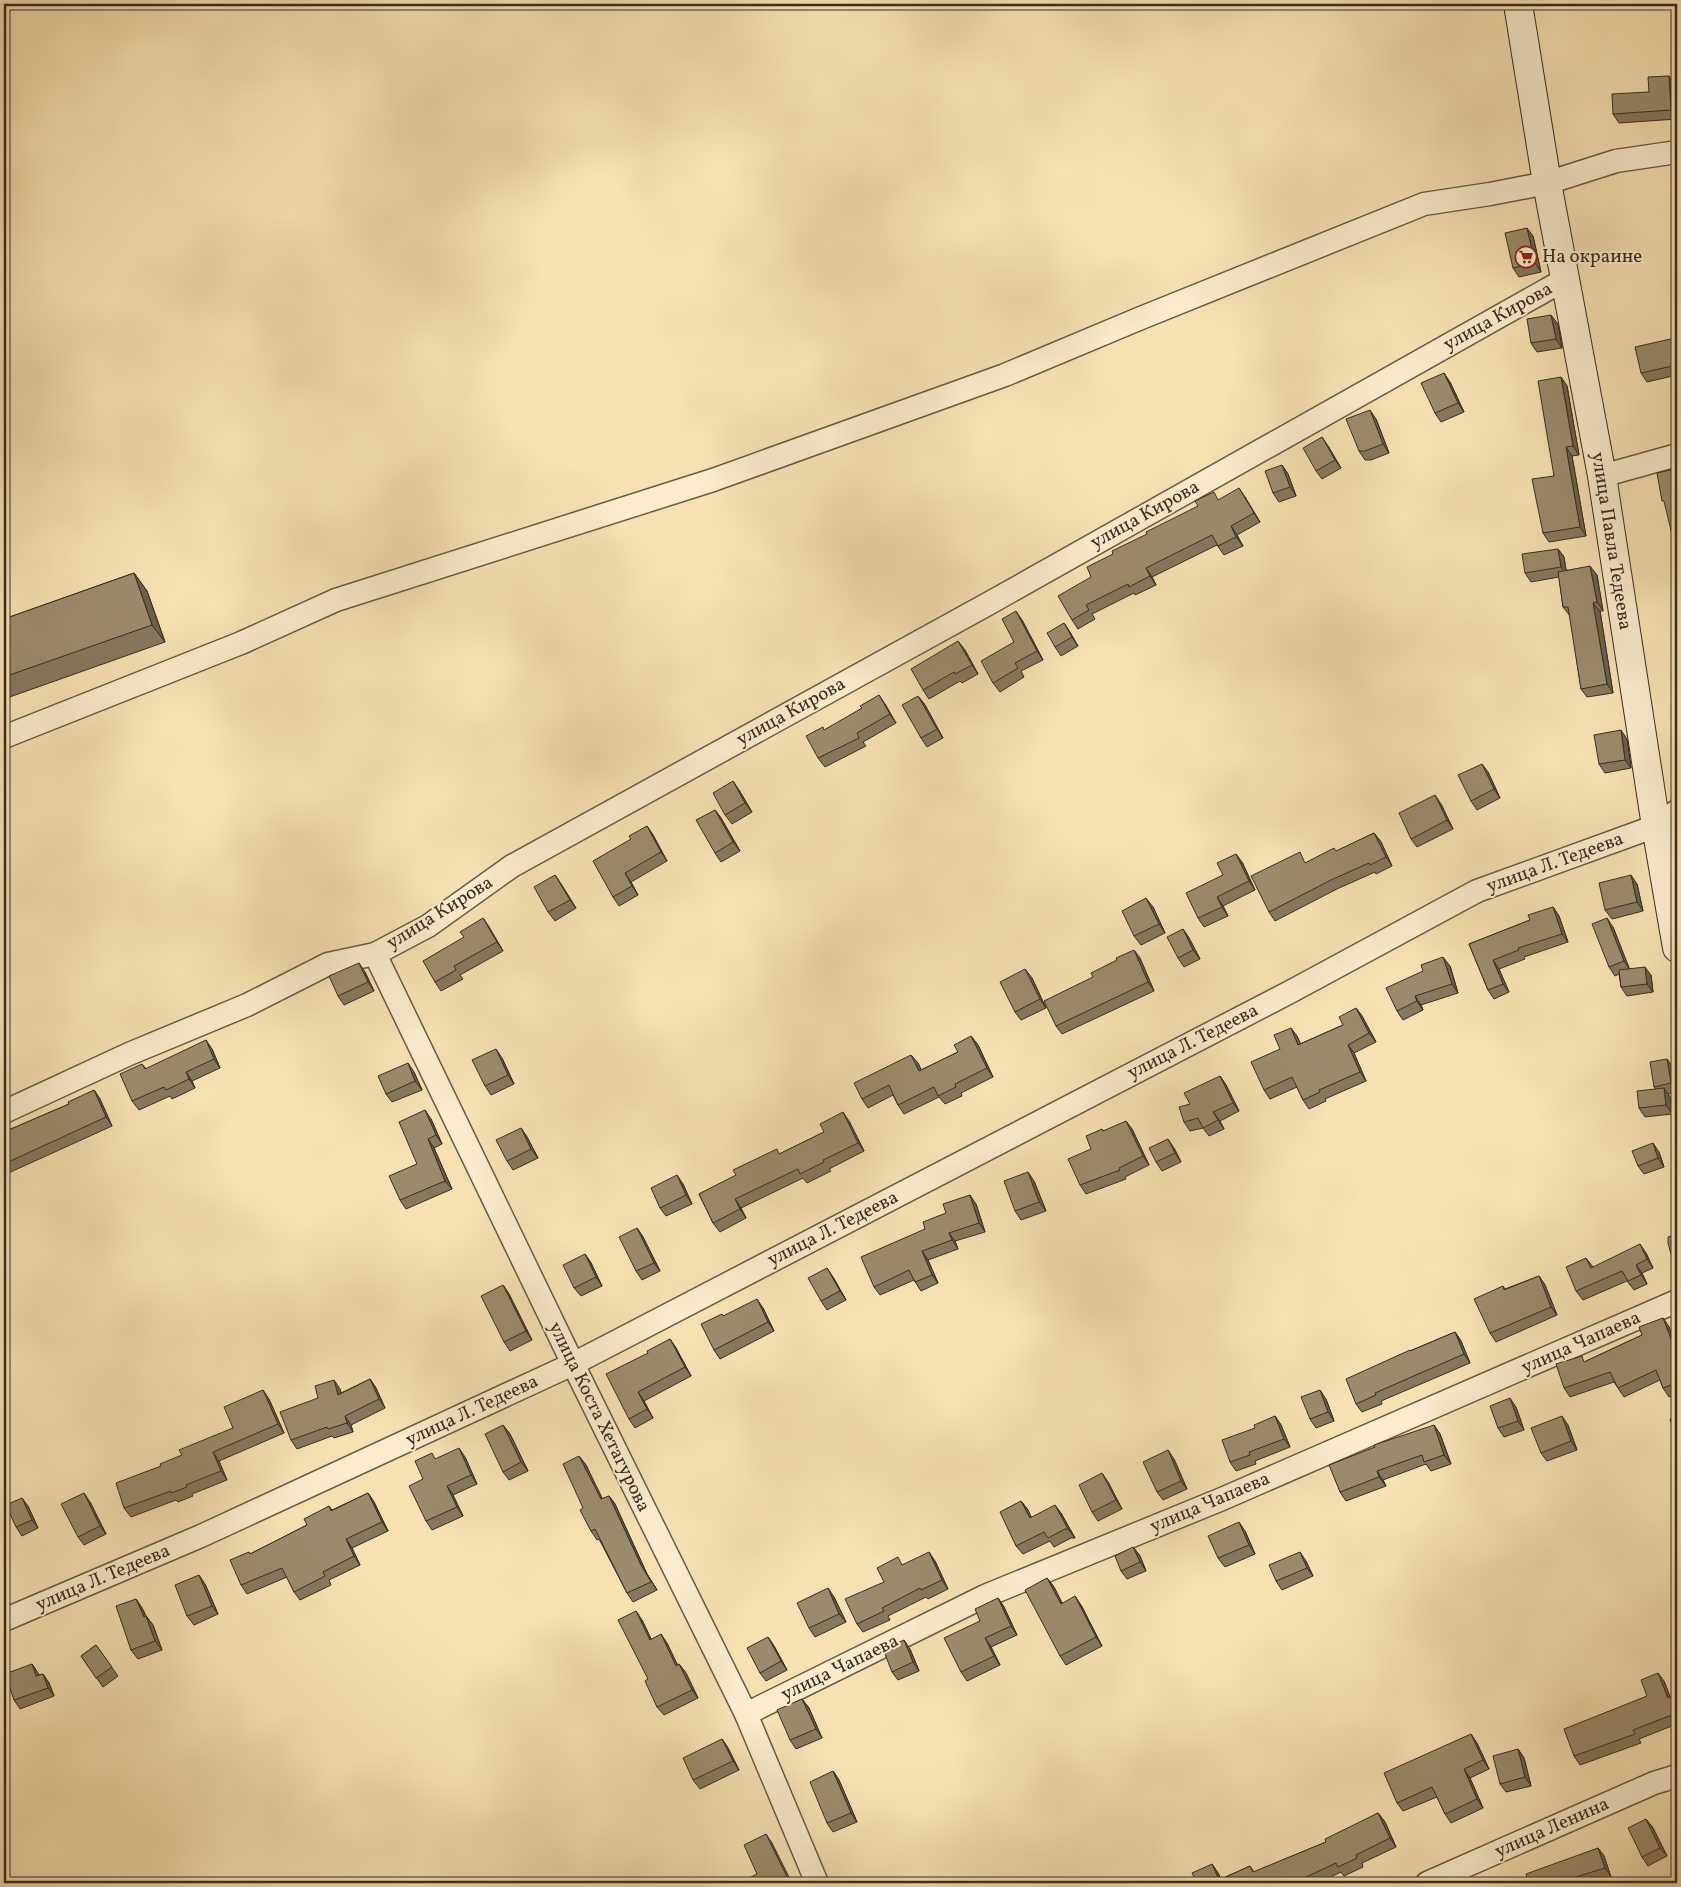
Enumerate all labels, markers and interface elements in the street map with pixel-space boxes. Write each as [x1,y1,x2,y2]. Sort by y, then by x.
place label: На окраине [1542,244,1642,270]
supermarket icon: На окраине [1514,245,1538,269]
street label: улица Кирова [1439,276,1557,358]
street label: улица Павла Тедеева [1584,450,1638,632]
street label: улица Кирова [1086,474,1204,556]
street label: улица Кирова [732,671,850,753]
street label: улица Л. Тедеева [1483,826,1627,900]
street label: улица Кирова [382,870,498,956]
street label: улица Л. Тедеева [1123,998,1263,1086]
street label: улица Л. Тедеева [763,1185,903,1273]
street label: улица Чапаева [1517,1305,1645,1381]
street label: улица Коста Хетагурова [542,1318,656,1516]
street label: улица Л. Тедеева [401,1369,543,1453]
street label: улица Чапаева [1146,1466,1274,1540]
street label: улица Л. Тедеева [32,1538,174,1618]
street label: улица Чапаева [777,1628,903,1708]
street label: улица Ленина [1491,1791,1613,1865]

